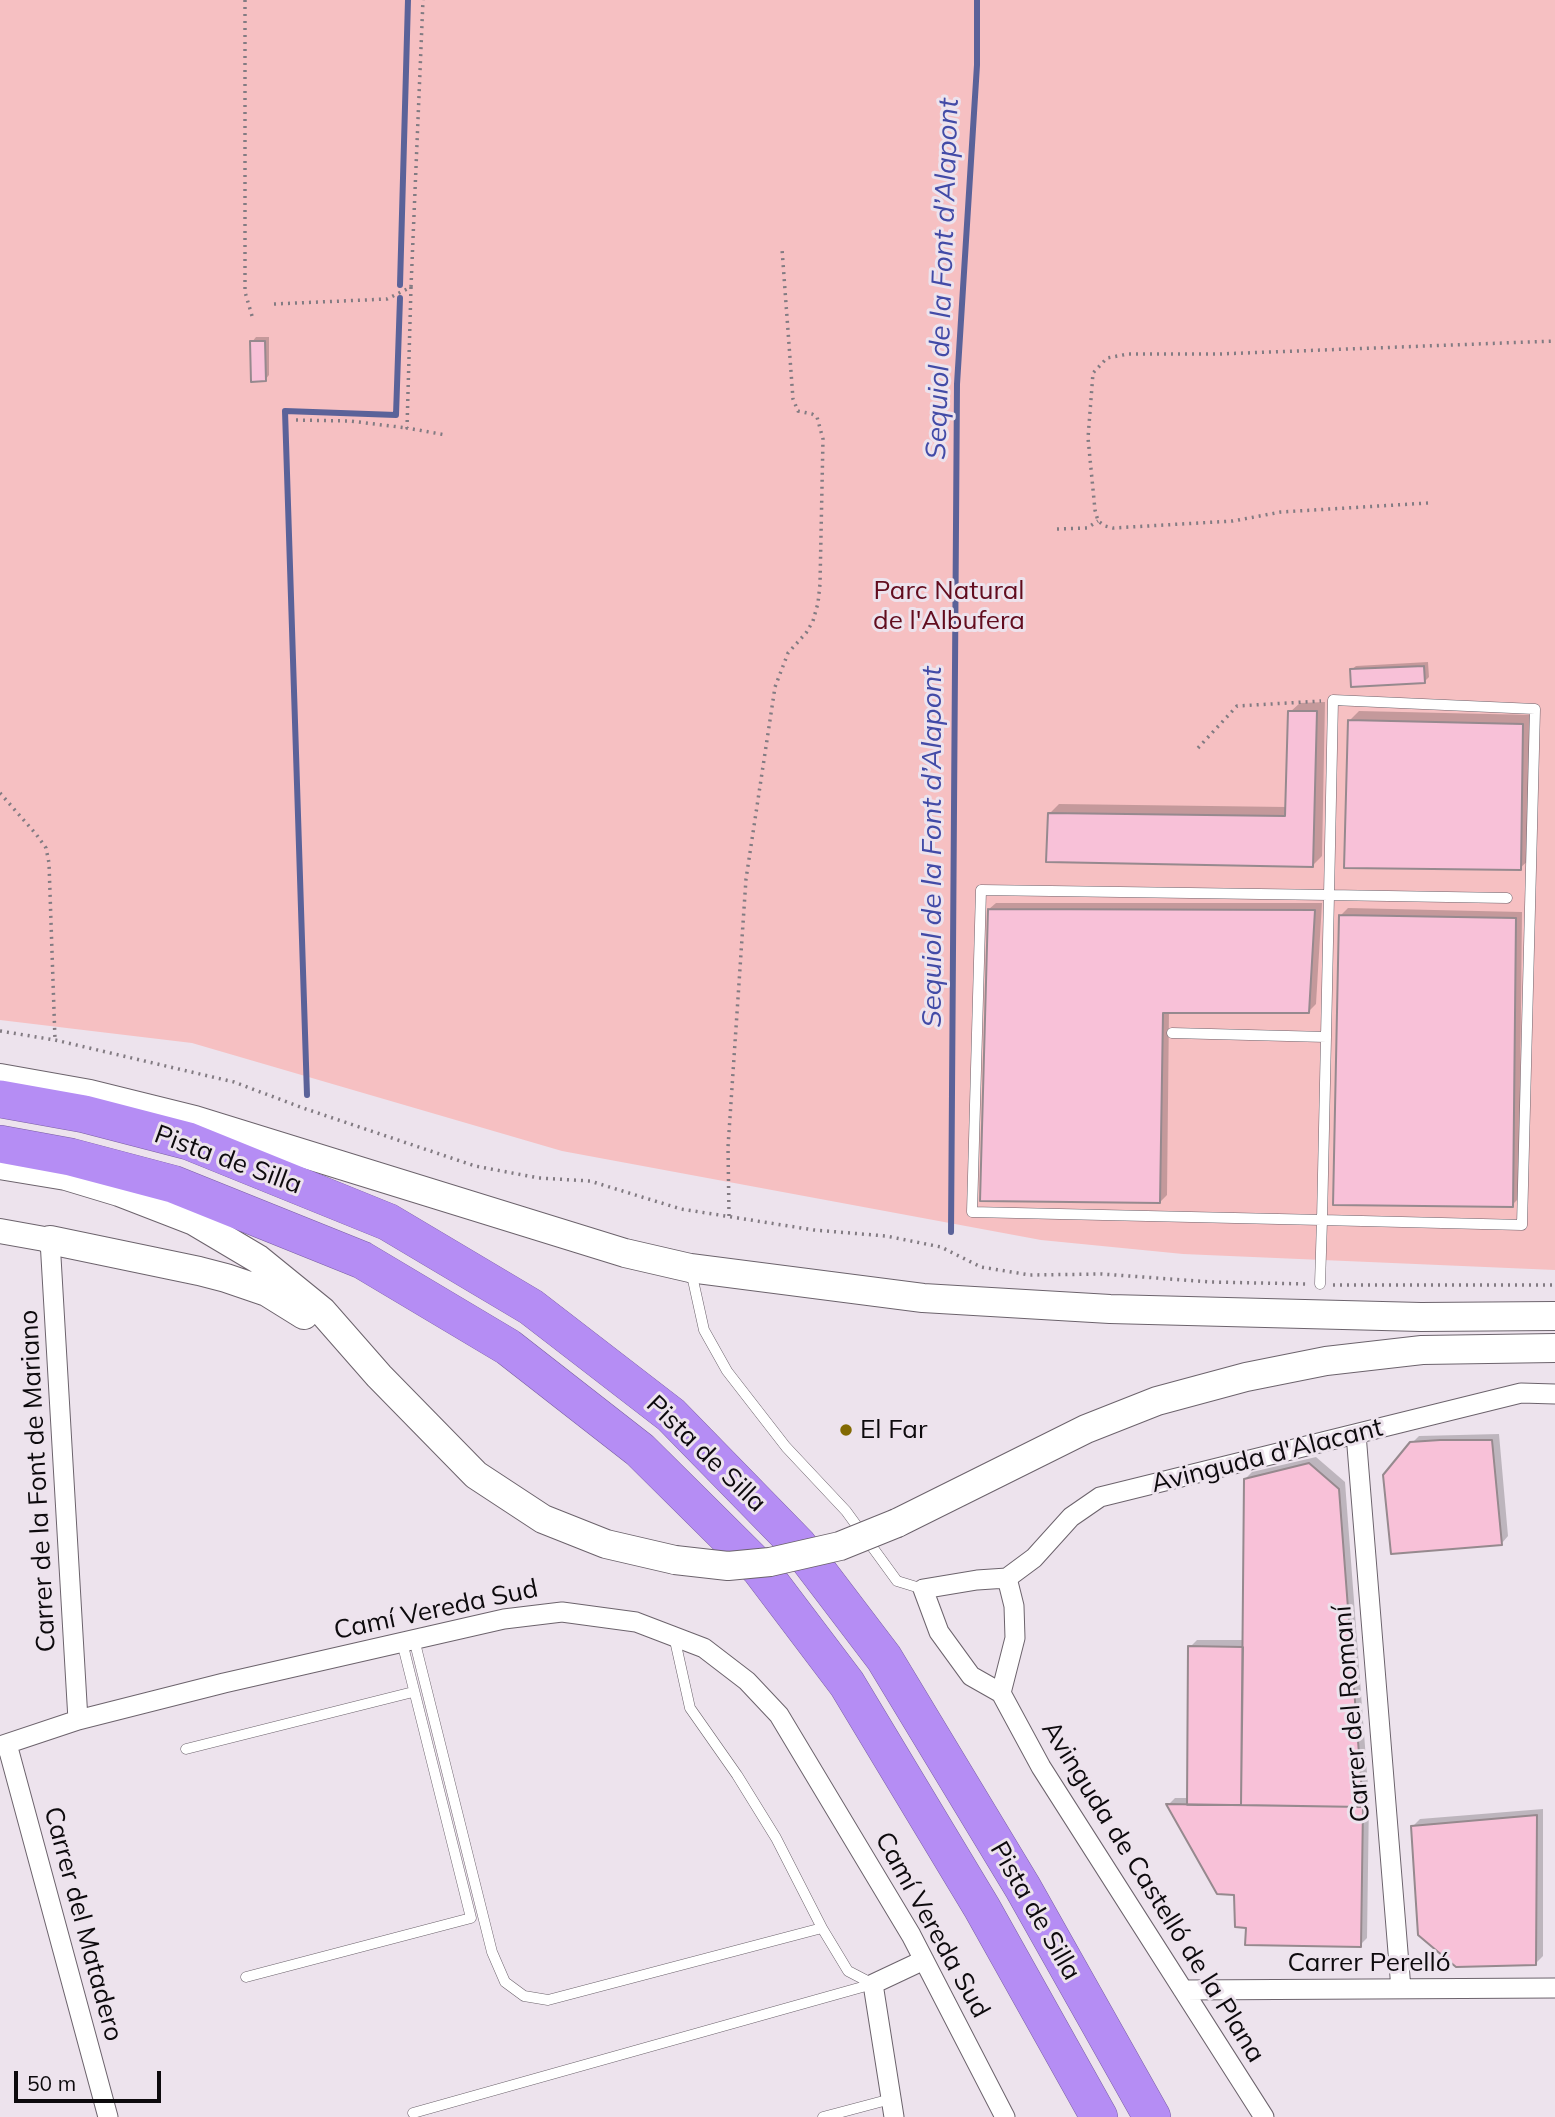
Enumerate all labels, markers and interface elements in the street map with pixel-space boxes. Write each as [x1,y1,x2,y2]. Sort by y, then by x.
water label: Sequiol de la Font d’Alapont [920,98,966,460]
park label: Parc Natural de l'Albufera [873,575,1025,636]
water label: Sequiol de la Font d’Alapont [916,666,950,1028]
street label: Pista de Silla [150,1119,306,1201]
street label: Carrer de la Font de Mariano [13,1309,63,1653]
street label: Pista de Silla [640,1389,772,1519]
street label: Avinguda d'Alacant [1148,1412,1386,1500]
place label: El Far [860,1414,927,1446]
marker: El Far [838,1422,854,1438]
street label: Camí Vereda Sud [331,1573,541,1647]
street label: Carrer del Romaní [1327,1604,1377,1824]
street label: Avinguda de Castelló de la Plana [1035,1716,1271,2068]
street label: Carrer del Matadero [37,1803,129,2045]
street label: Camí Vereda Sud [868,1827,996,2023]
street label: Pista de Silla [983,1836,1087,1986]
street label: Carrer Perelló [1287,1947,1451,1979]
scale bar [18,2058,164,2102]
text: 50 m [27,2070,76,2096]

